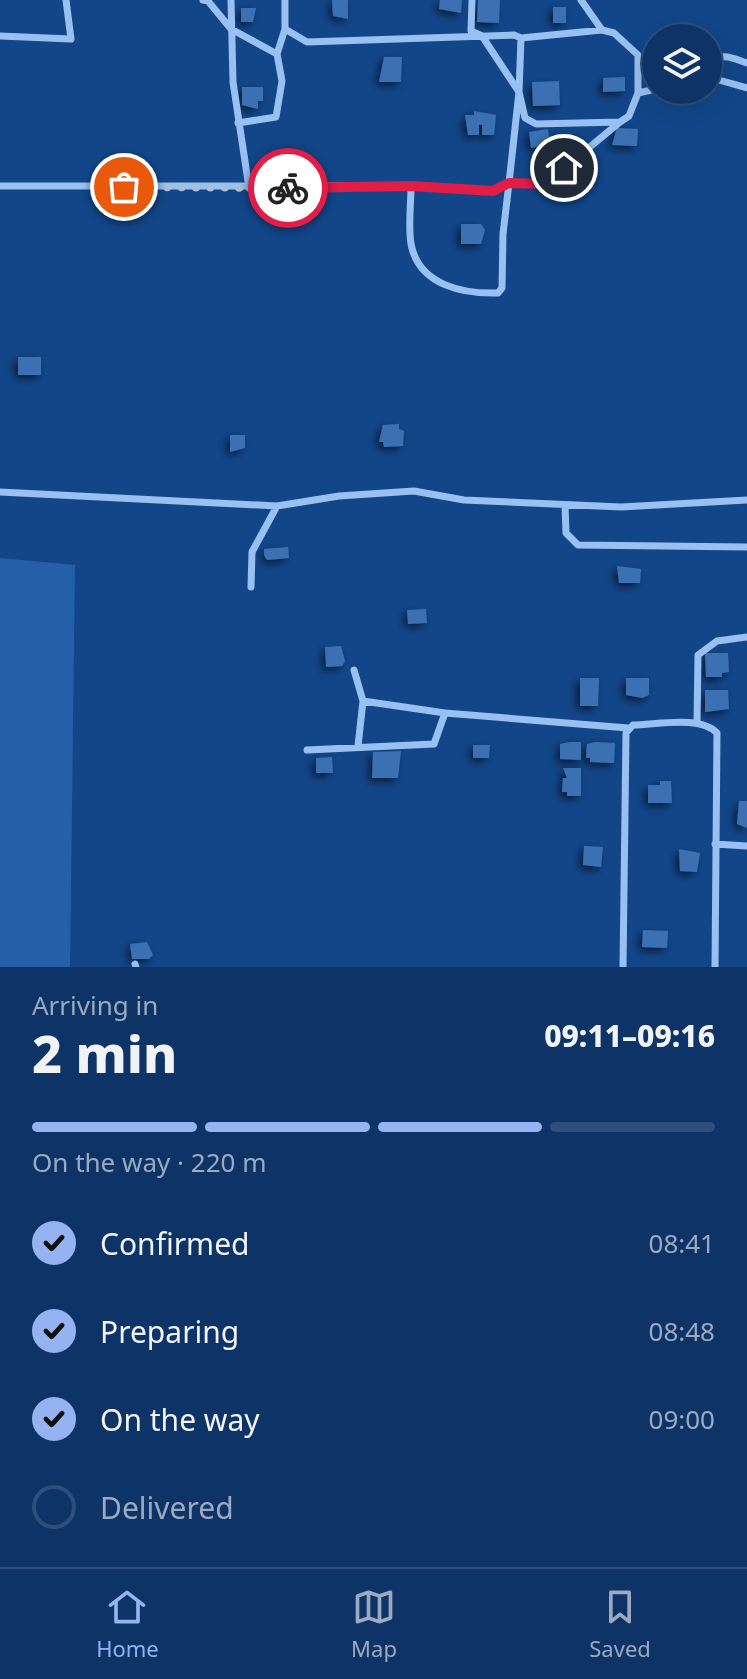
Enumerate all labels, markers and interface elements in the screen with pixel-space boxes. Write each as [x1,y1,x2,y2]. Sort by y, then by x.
map controls [642,24,722,104]
button: layers [642,24,722,104]
pin [530,134,598,202]
icon: home [542,146,586,190]
courier [248,148,328,228]
pin [90,153,158,221]
icon: bag [102,165,146,209]
icon: bike [266,166,310,210]
text: Arriving in [32,987,158,1023]
text: 09:11–09:16 [544,1015,715,1056]
text: 2 min [32,1017,177,1088]
text: On the way · 220 m [32,1144,266,1180]
icon: check [32,1221,76,1265]
text: Confirmed [100,1223,250,1264]
text: 08:41 [649,1225,715,1261]
icon: check [32,1309,76,1353]
text: Preparing [100,1311,239,1352]
text: 08:48 [649,1313,715,1349]
icon: check [32,1397,76,1441]
text: On the way [100,1399,260,1440]
text: 09:00 [649,1401,715,1437]
text: Delivered [100,1487,234,1528]
tab: Home [96,1585,159,1663]
tab: Map [351,1585,397,1663]
tab: Saved [589,1585,651,1663]

